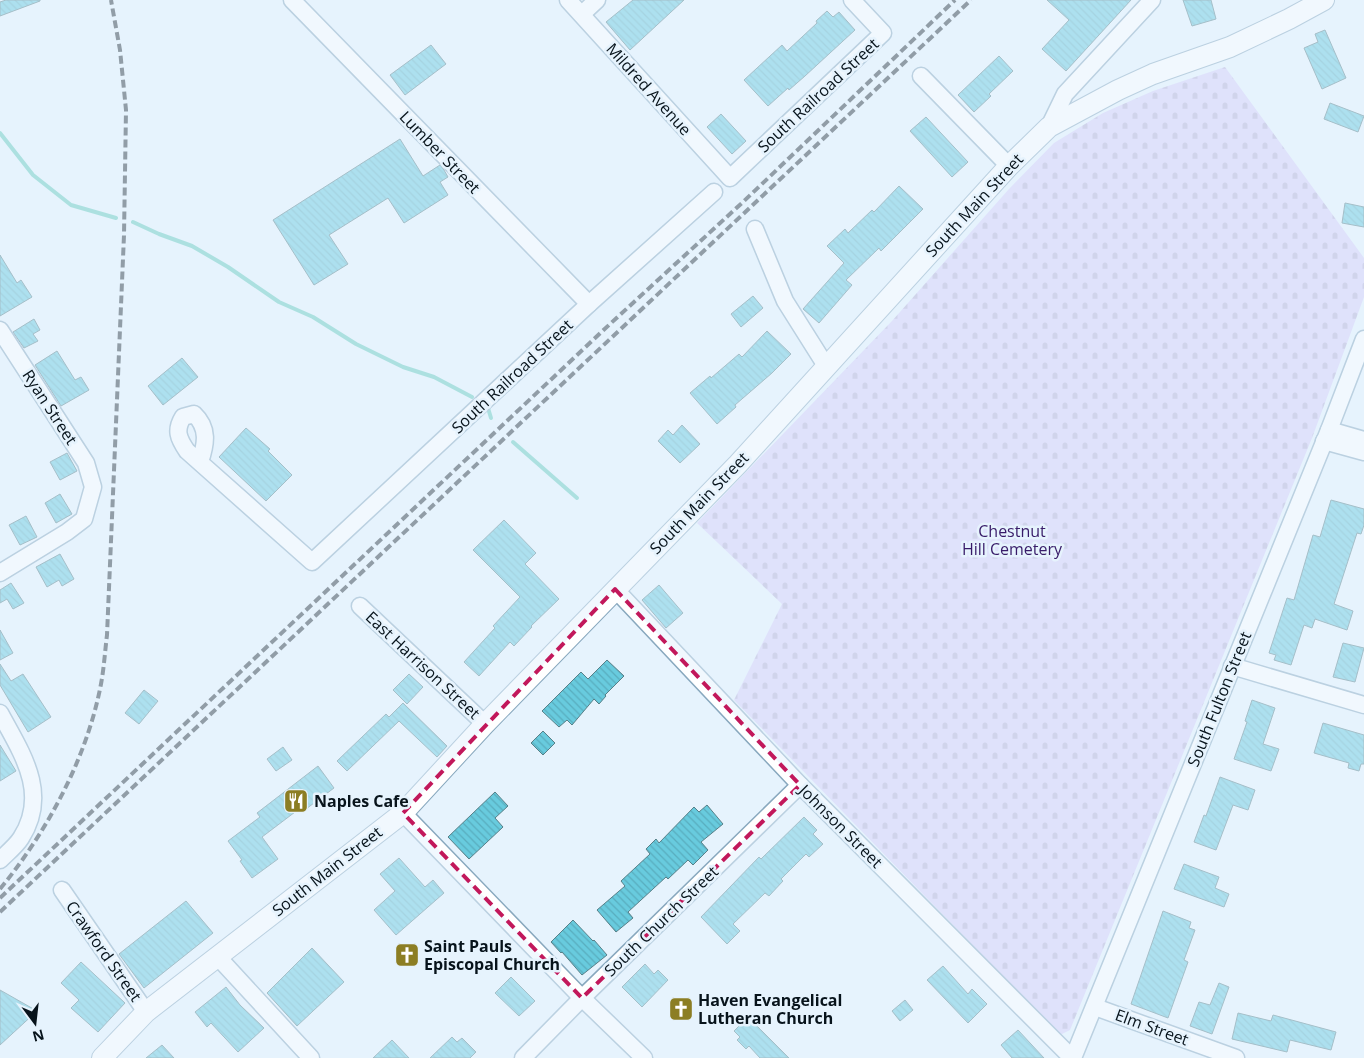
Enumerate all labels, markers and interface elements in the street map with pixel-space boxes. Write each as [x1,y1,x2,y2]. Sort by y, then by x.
street label: South Railroad Street [753,33,884,157]
street label: Mildred Avenue [602,38,696,140]
street label: Lumber Street [395,106,485,198]
street label: South Main Street [920,148,1028,261]
street label: South Railroad Street [447,314,578,438]
street label: Ryan Street [18,365,83,449]
street label: South Main Street [645,447,754,559]
park label: Chestnut Hill Cemetery [962,520,1063,560]
street label: East Harrison Street [361,606,485,724]
street label: South Fulton Street [1182,628,1256,770]
street label: Johnson Street [793,778,888,873]
restaurant icon: Naples Cafe [283,788,309,814]
place label: Naples Cafe [314,790,409,812]
street label: South Main Street [267,821,387,921]
street label: South Church Street [599,861,723,981]
street label: Crawford Street [61,896,147,1006]
place label: Saint Pauls Episcopal Church [424,935,560,975]
church icon: Saint Pauls Episcopal Church [394,942,420,968]
place label: Haven Evangelical Lutheran Church [698,989,842,1029]
church icon: Haven Evangelical Lutheran Church [668,996,694,1022]
north arrow [10,998,60,1048]
street label: Elm Street [1112,1004,1192,1051]
text: N [31,1025,46,1047]

